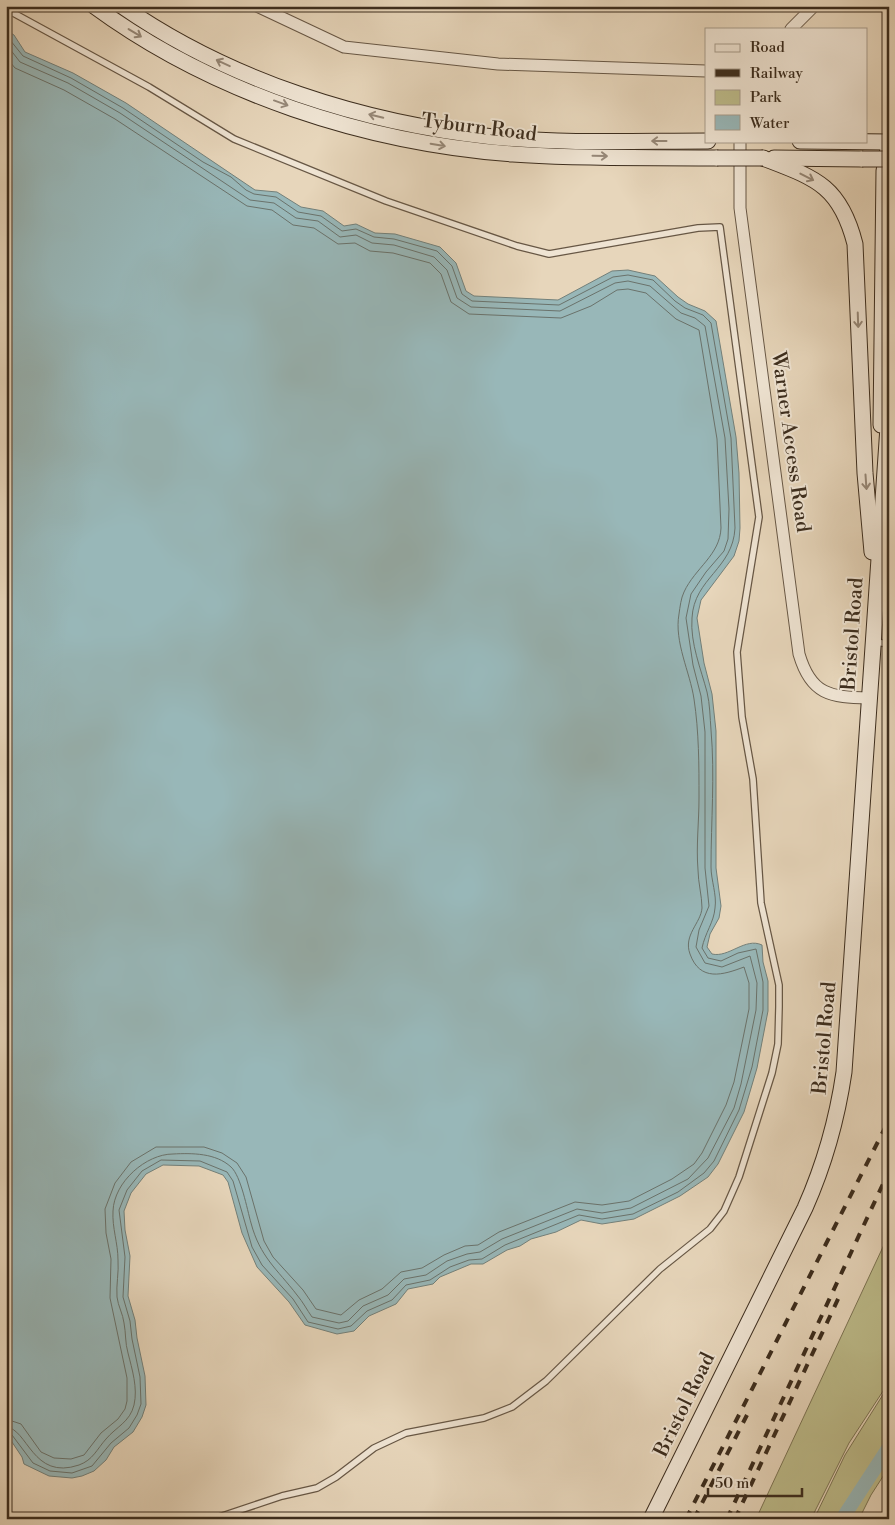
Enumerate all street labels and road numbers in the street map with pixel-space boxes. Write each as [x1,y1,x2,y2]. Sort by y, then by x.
street label: Tyburn Road [420,109,539,148]
street label: Warner Access Road [765,349,815,535]
street label: Bristol Road [837,576,869,692]
street label: Bristol Road [808,980,842,1096]
street label: Bristol Road [649,1348,721,1462]

